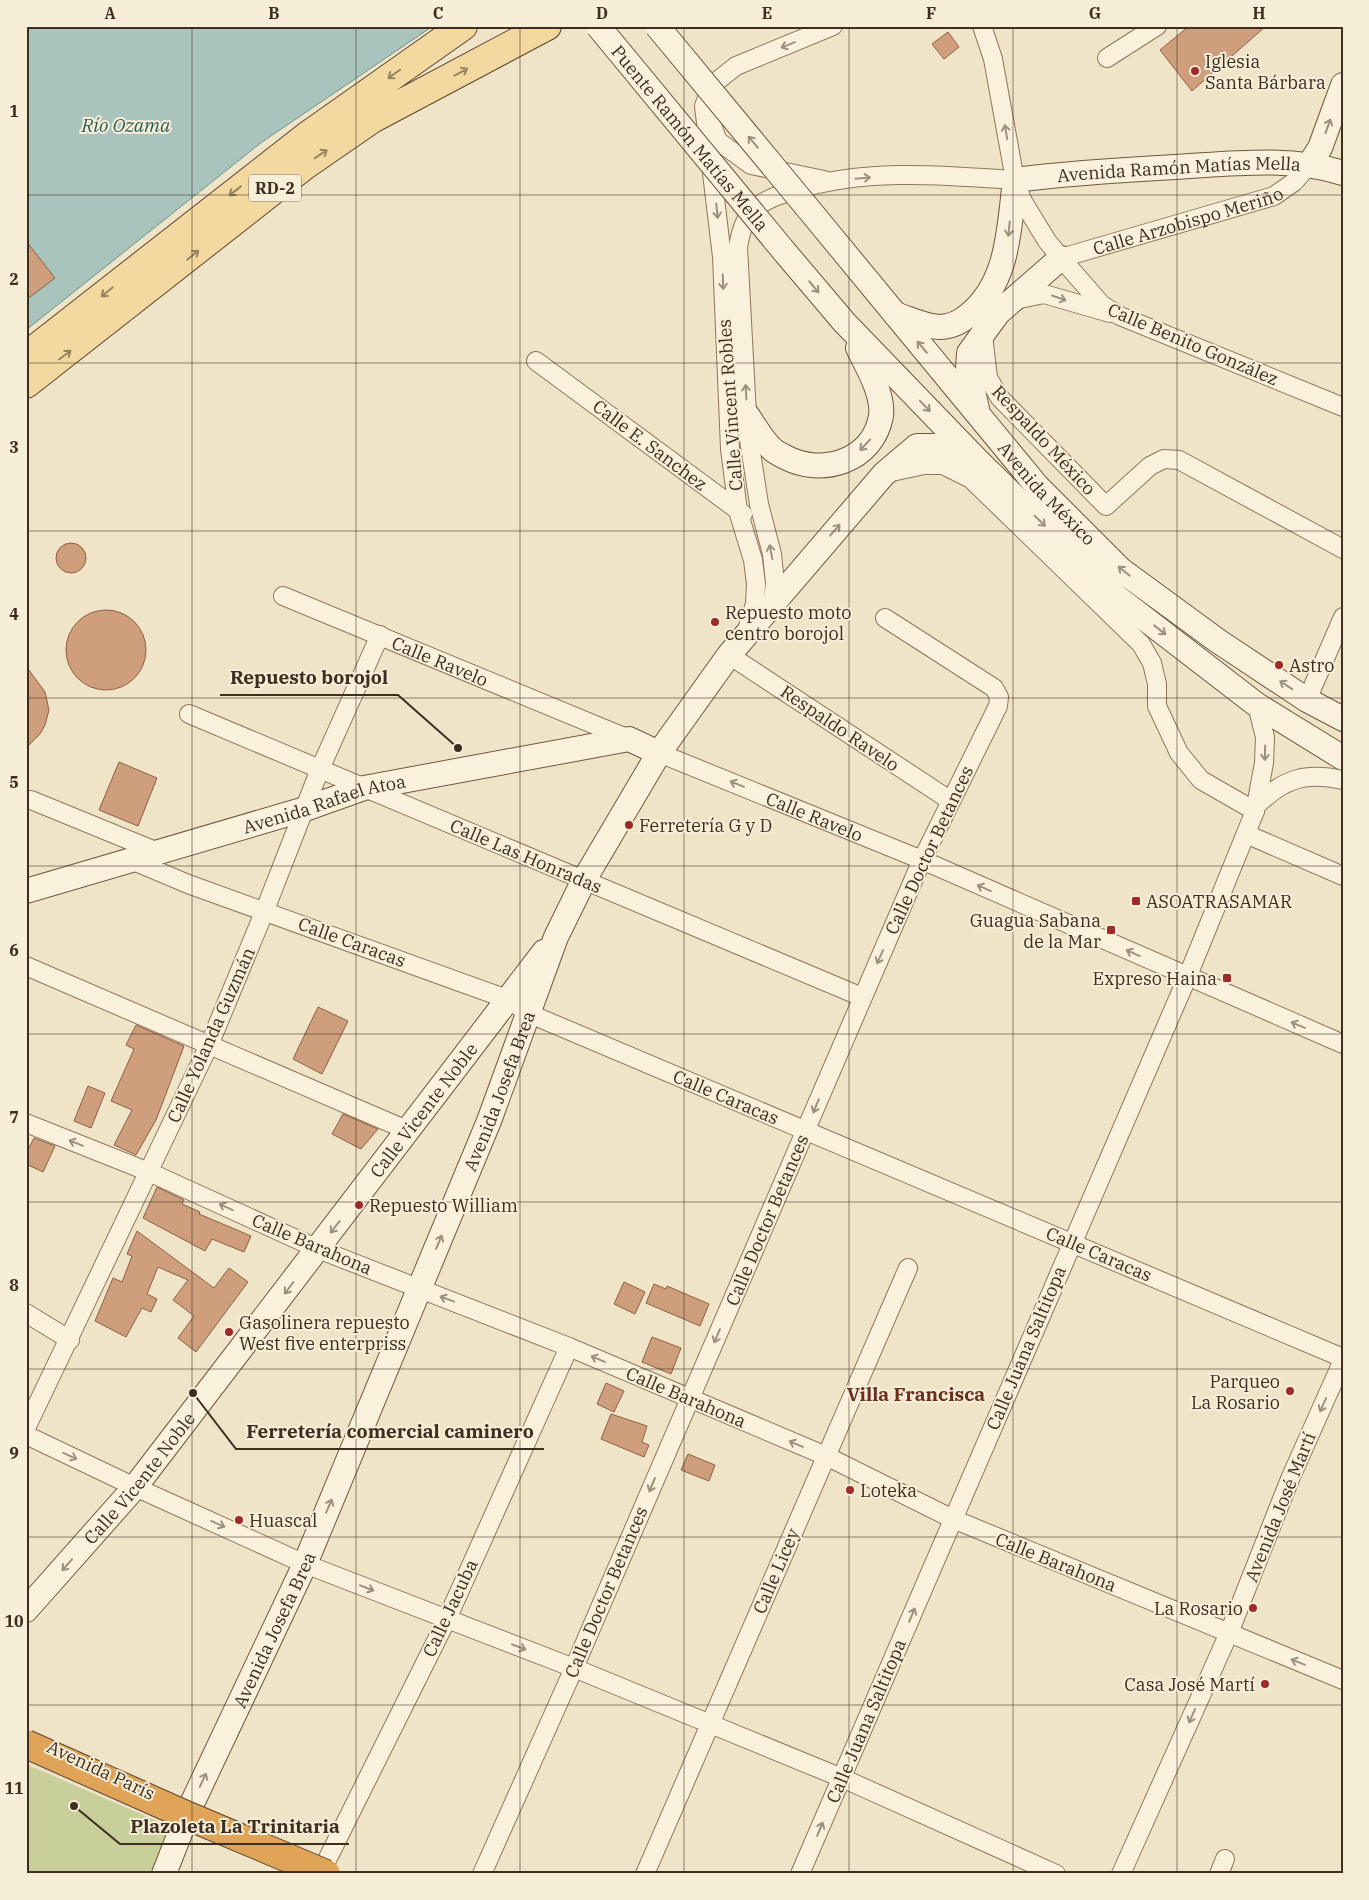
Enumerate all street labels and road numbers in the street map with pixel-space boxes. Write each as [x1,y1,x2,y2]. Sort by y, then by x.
street label: Puente Ramón Matías Mella [607,40,774,236]
street label: Avenida Ramón Matías Mella [1056,151,1302,187]
road number: RD-2 [249,174,301,202]
street label: Calle Arzobispo Meriño [1090,182,1288,260]
street label: Calle Benito González [1104,298,1282,390]
street label: Calle Vincent Robles [713,318,747,492]
street label: Respaldo México [987,380,1101,500]
street label: Calle E. Sanchez [588,394,712,496]
street label: Avenida México [993,437,1101,550]
street label: Calle Ravelo [388,631,492,691]
street label: Respaldo Ravelo [776,680,904,776]
street label: Calle Doctor Betances [880,762,978,938]
street label: Avenida Rafael Atoa [240,769,408,838]
street label: Calle Ravelo [763,786,866,846]
street label: Calle Las Honradas [447,814,605,898]
street label: Calle Caracas [295,912,409,972]
street label: Calle Yolanda Guzmán [162,944,260,1126]
street label: Avenida Josefa Brea [458,1007,540,1175]
street label: Calle Vicente Noble [364,1038,482,1182]
street label: Calle Caracas [670,1064,782,1130]
street label: Calle Doctor Betances [720,1131,814,1309]
street label: Calle Barahona [248,1208,376,1280]
street label: Calle Caracas [1043,1221,1155,1287]
street label: Calle Juana Saltitopa [981,1262,1071,1433]
street label: Calle Barahona [622,1361,750,1433]
street label: Calle Vicente Noble [79,1407,200,1549]
street label: Avenida José Martí [1239,1428,1321,1585]
street label: Calle Doctor Betances [559,1503,653,1681]
street label: Calle Licey [748,1524,804,1617]
street label: Calle Barahona [992,1527,1120,1597]
street label: Avenida Josefa Brea [227,1548,320,1711]
street label: Calle Jacuba [417,1555,483,1660]
street label: Calle Juana Saltitopa [821,1635,911,1806]
street label: Avenida París [43,1735,159,1805]

